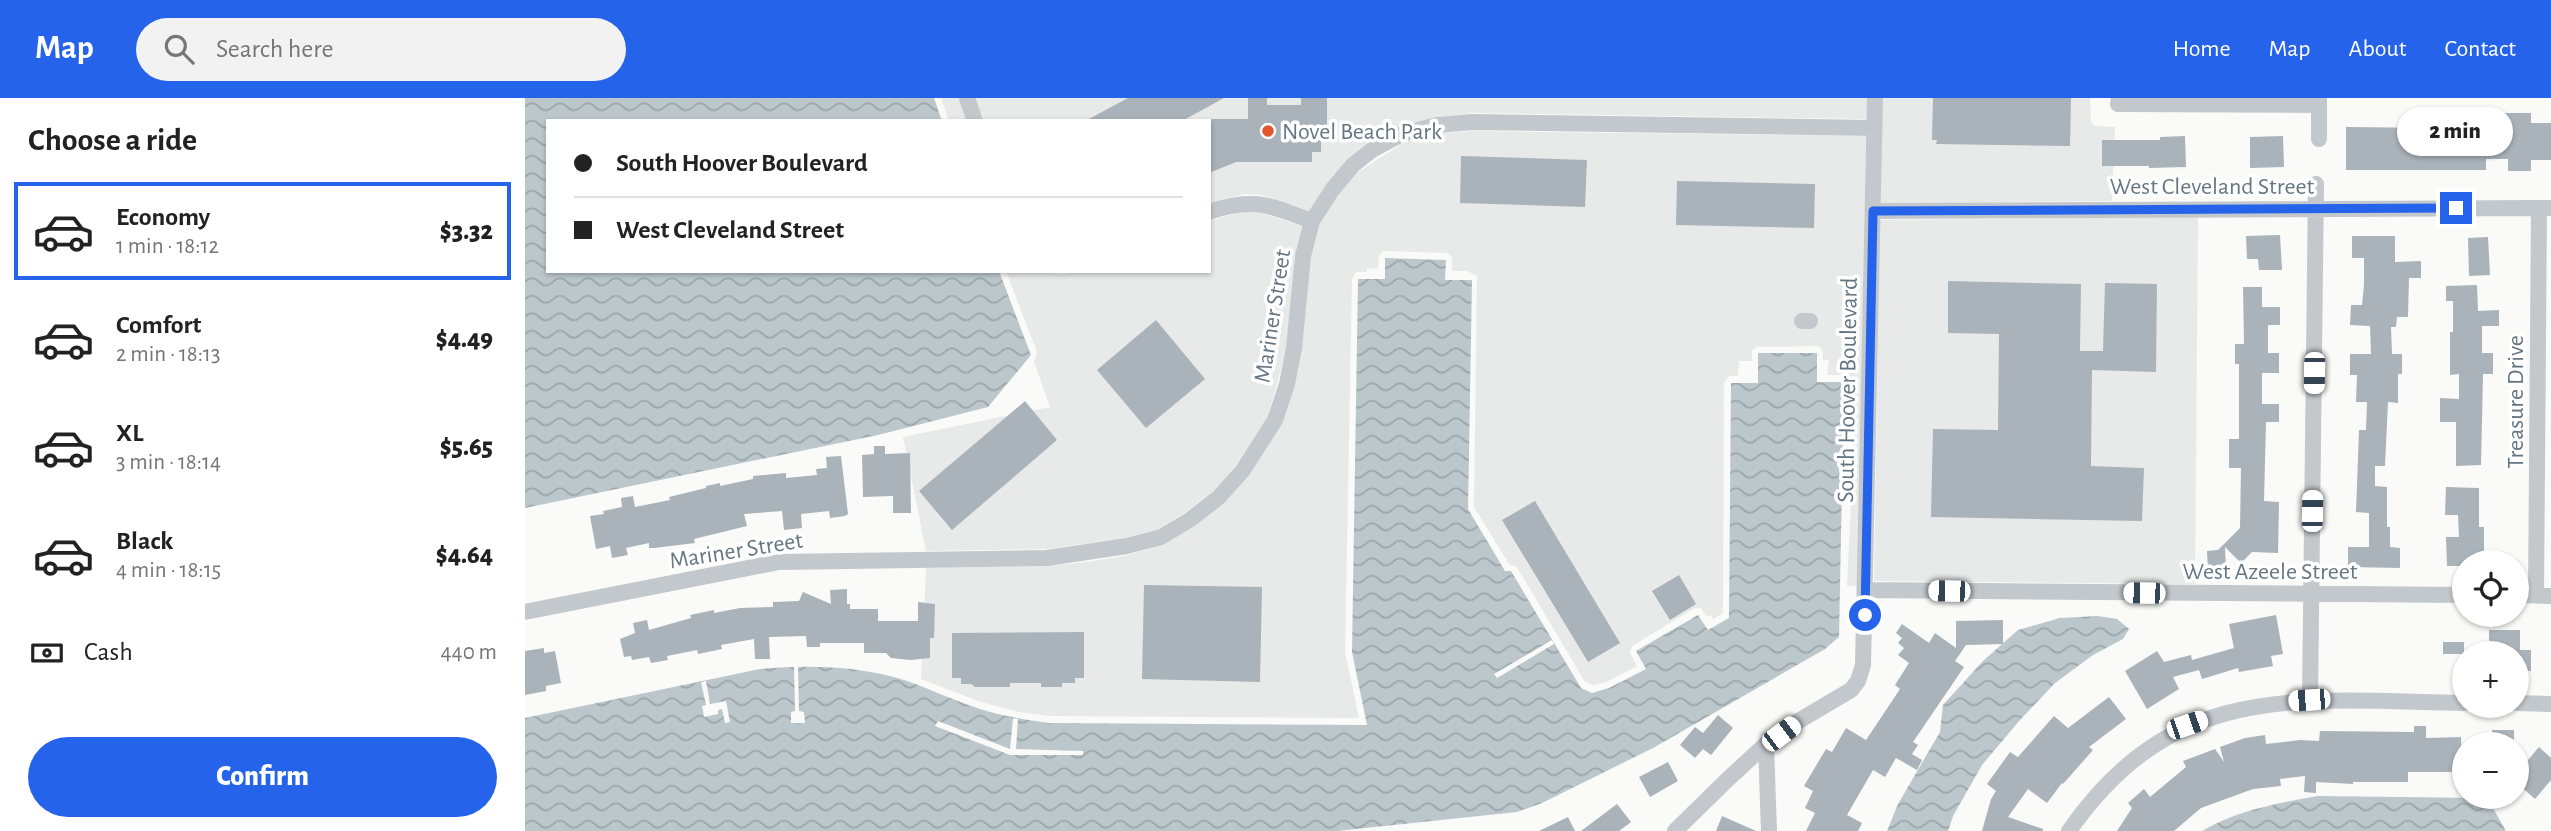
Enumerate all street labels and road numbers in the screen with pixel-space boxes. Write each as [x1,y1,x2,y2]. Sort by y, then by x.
street label: West Cleveland Street [2110,175,2315,199]
street label: Mariner Street [1251,247,1295,385]
street label: South Hoover Boulevard [1834,277,1862,503]
street label: Treasure Drive [2504,335,2528,469]
street label: Mariner Street [668,529,805,573]
street label: West Azeele Street [2183,560,2358,584]

